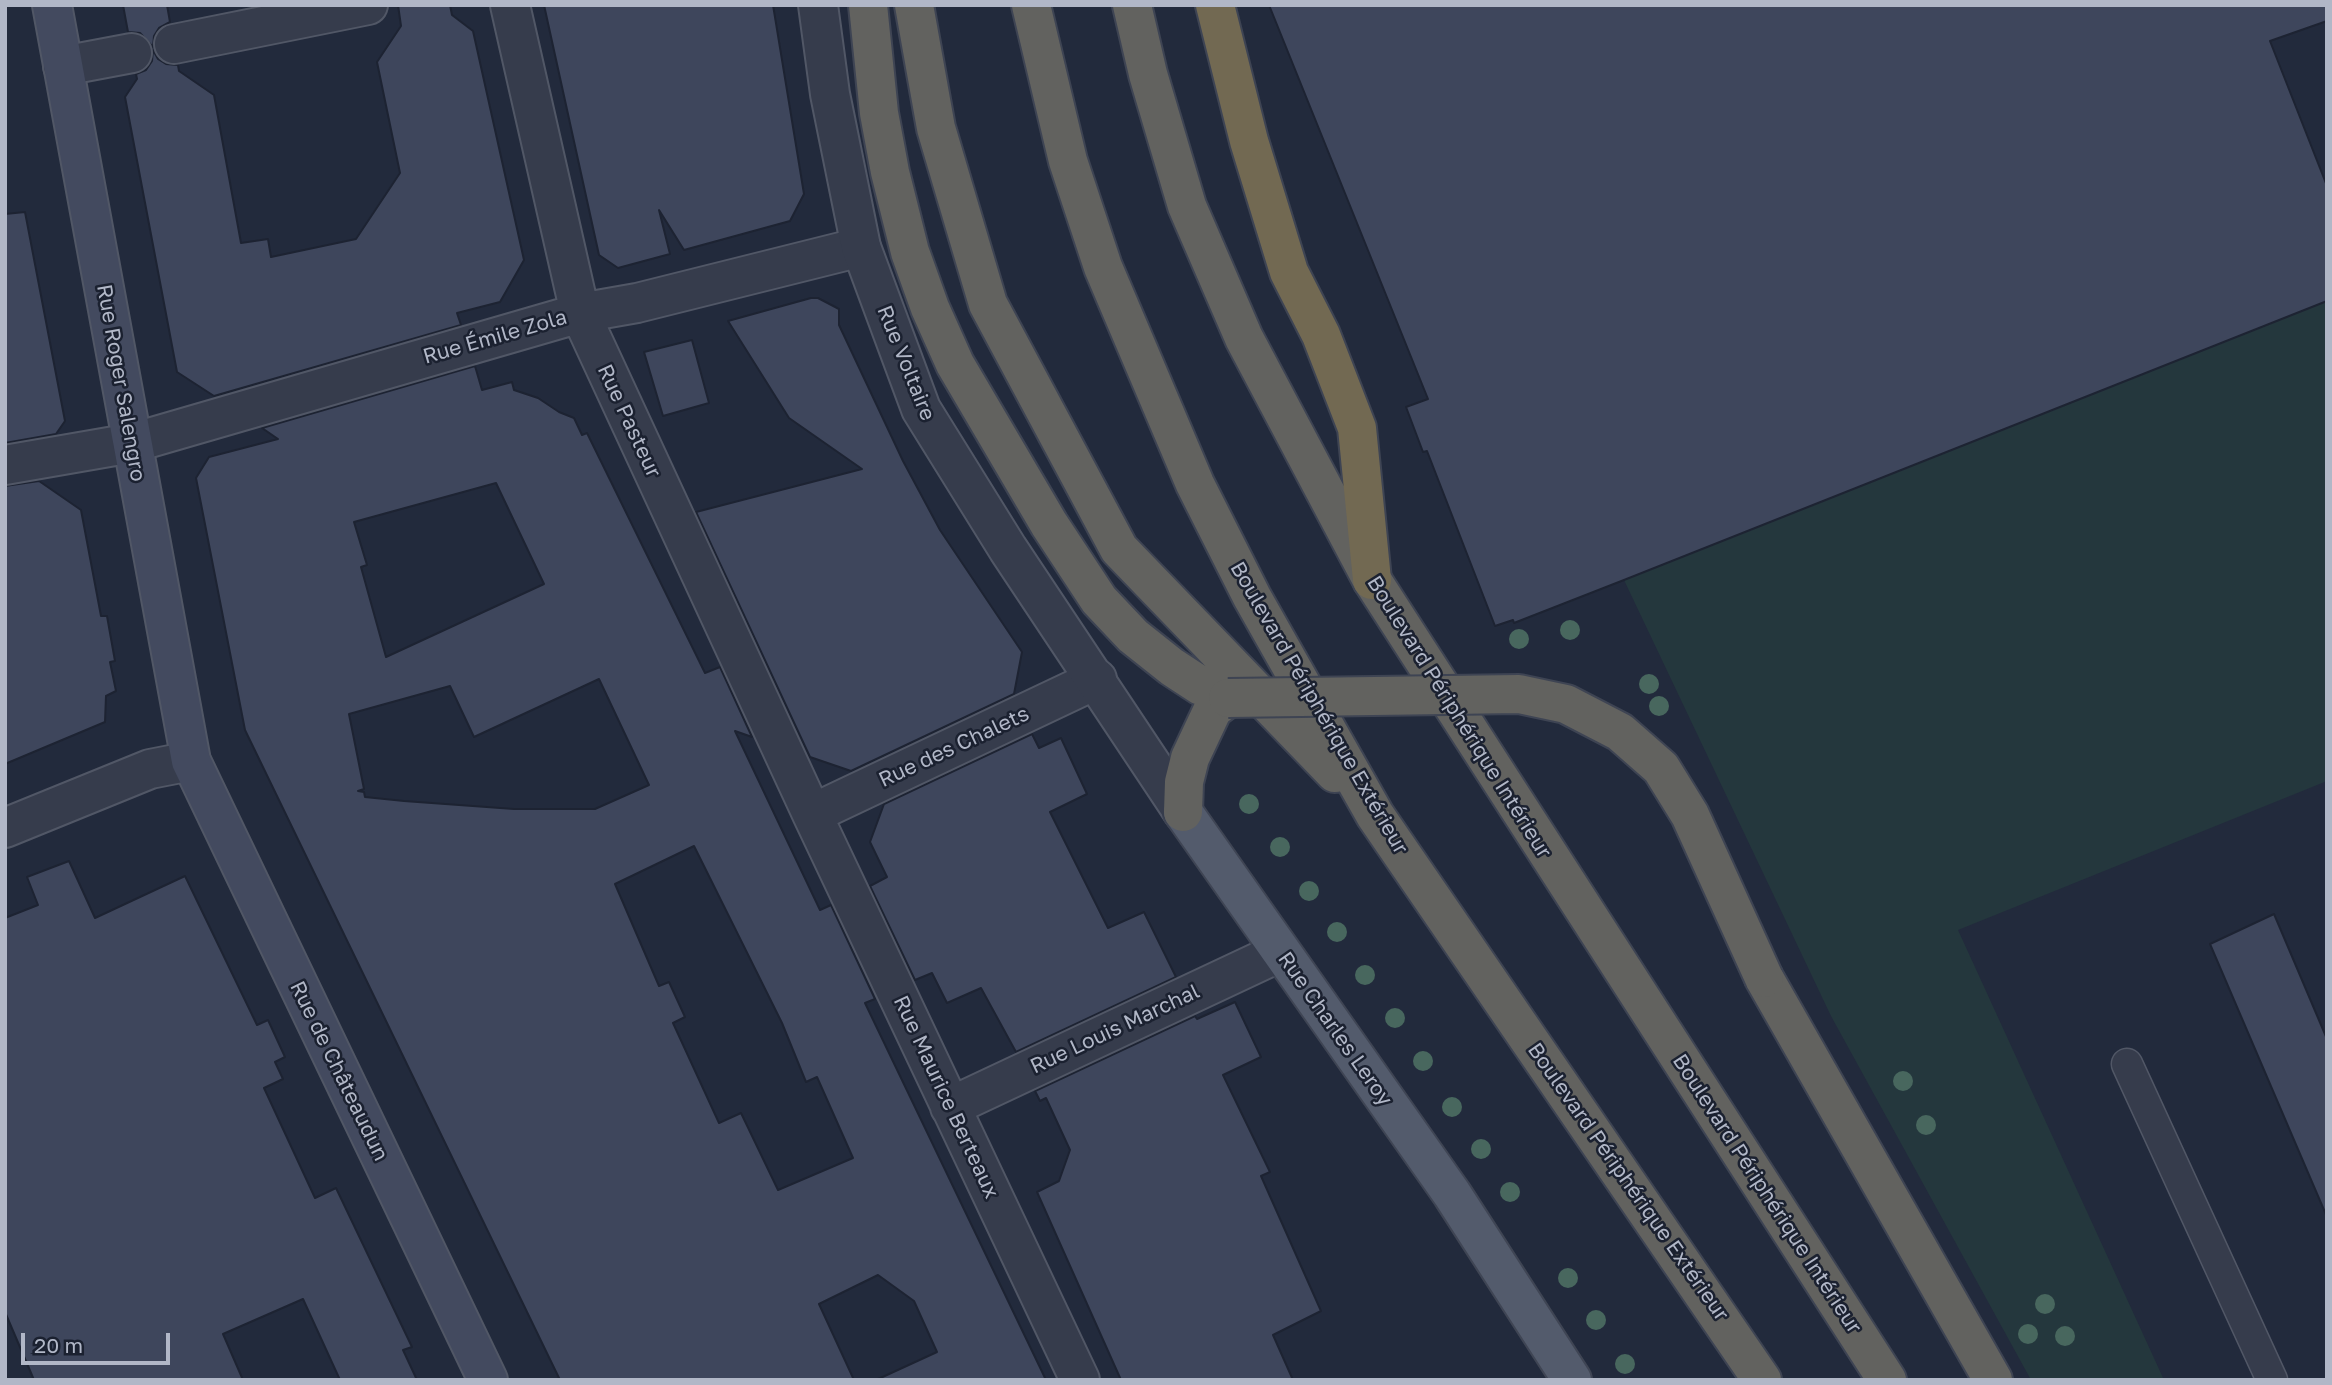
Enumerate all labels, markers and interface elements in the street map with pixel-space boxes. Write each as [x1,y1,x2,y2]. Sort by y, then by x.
street label: Rue Roger Salengro [91,283,151,483]
street label: Rue Voltaire [872,302,940,424]
street label: Rue Émile Zola [420,304,570,370]
street label: Rue Pasteur [592,360,666,482]
street label: Boulevard Périphérique Extérieur [1225,557,1413,859]
street label: Boulevard Périphérique Intérieur [1361,571,1557,863]
street label: Rue des Chalets [875,701,1033,793]
street label: Rue Charles Leroy [1272,947,1398,1111]
street label: Rue de Châteaudun [285,977,393,1165]
street label: Rue Louis Marchal [1026,979,1204,1079]
street label: Rue Maurice Berteaux [888,992,1004,1202]
street label: Boulevard Périphérique Extérieur [1522,1038,1734,1326]
street label: Boulevard Périphérique Intérieur [1667,1050,1867,1338]
scale bar [24,1318,173,1362]
text: 20 m [34,1332,83,1358]

